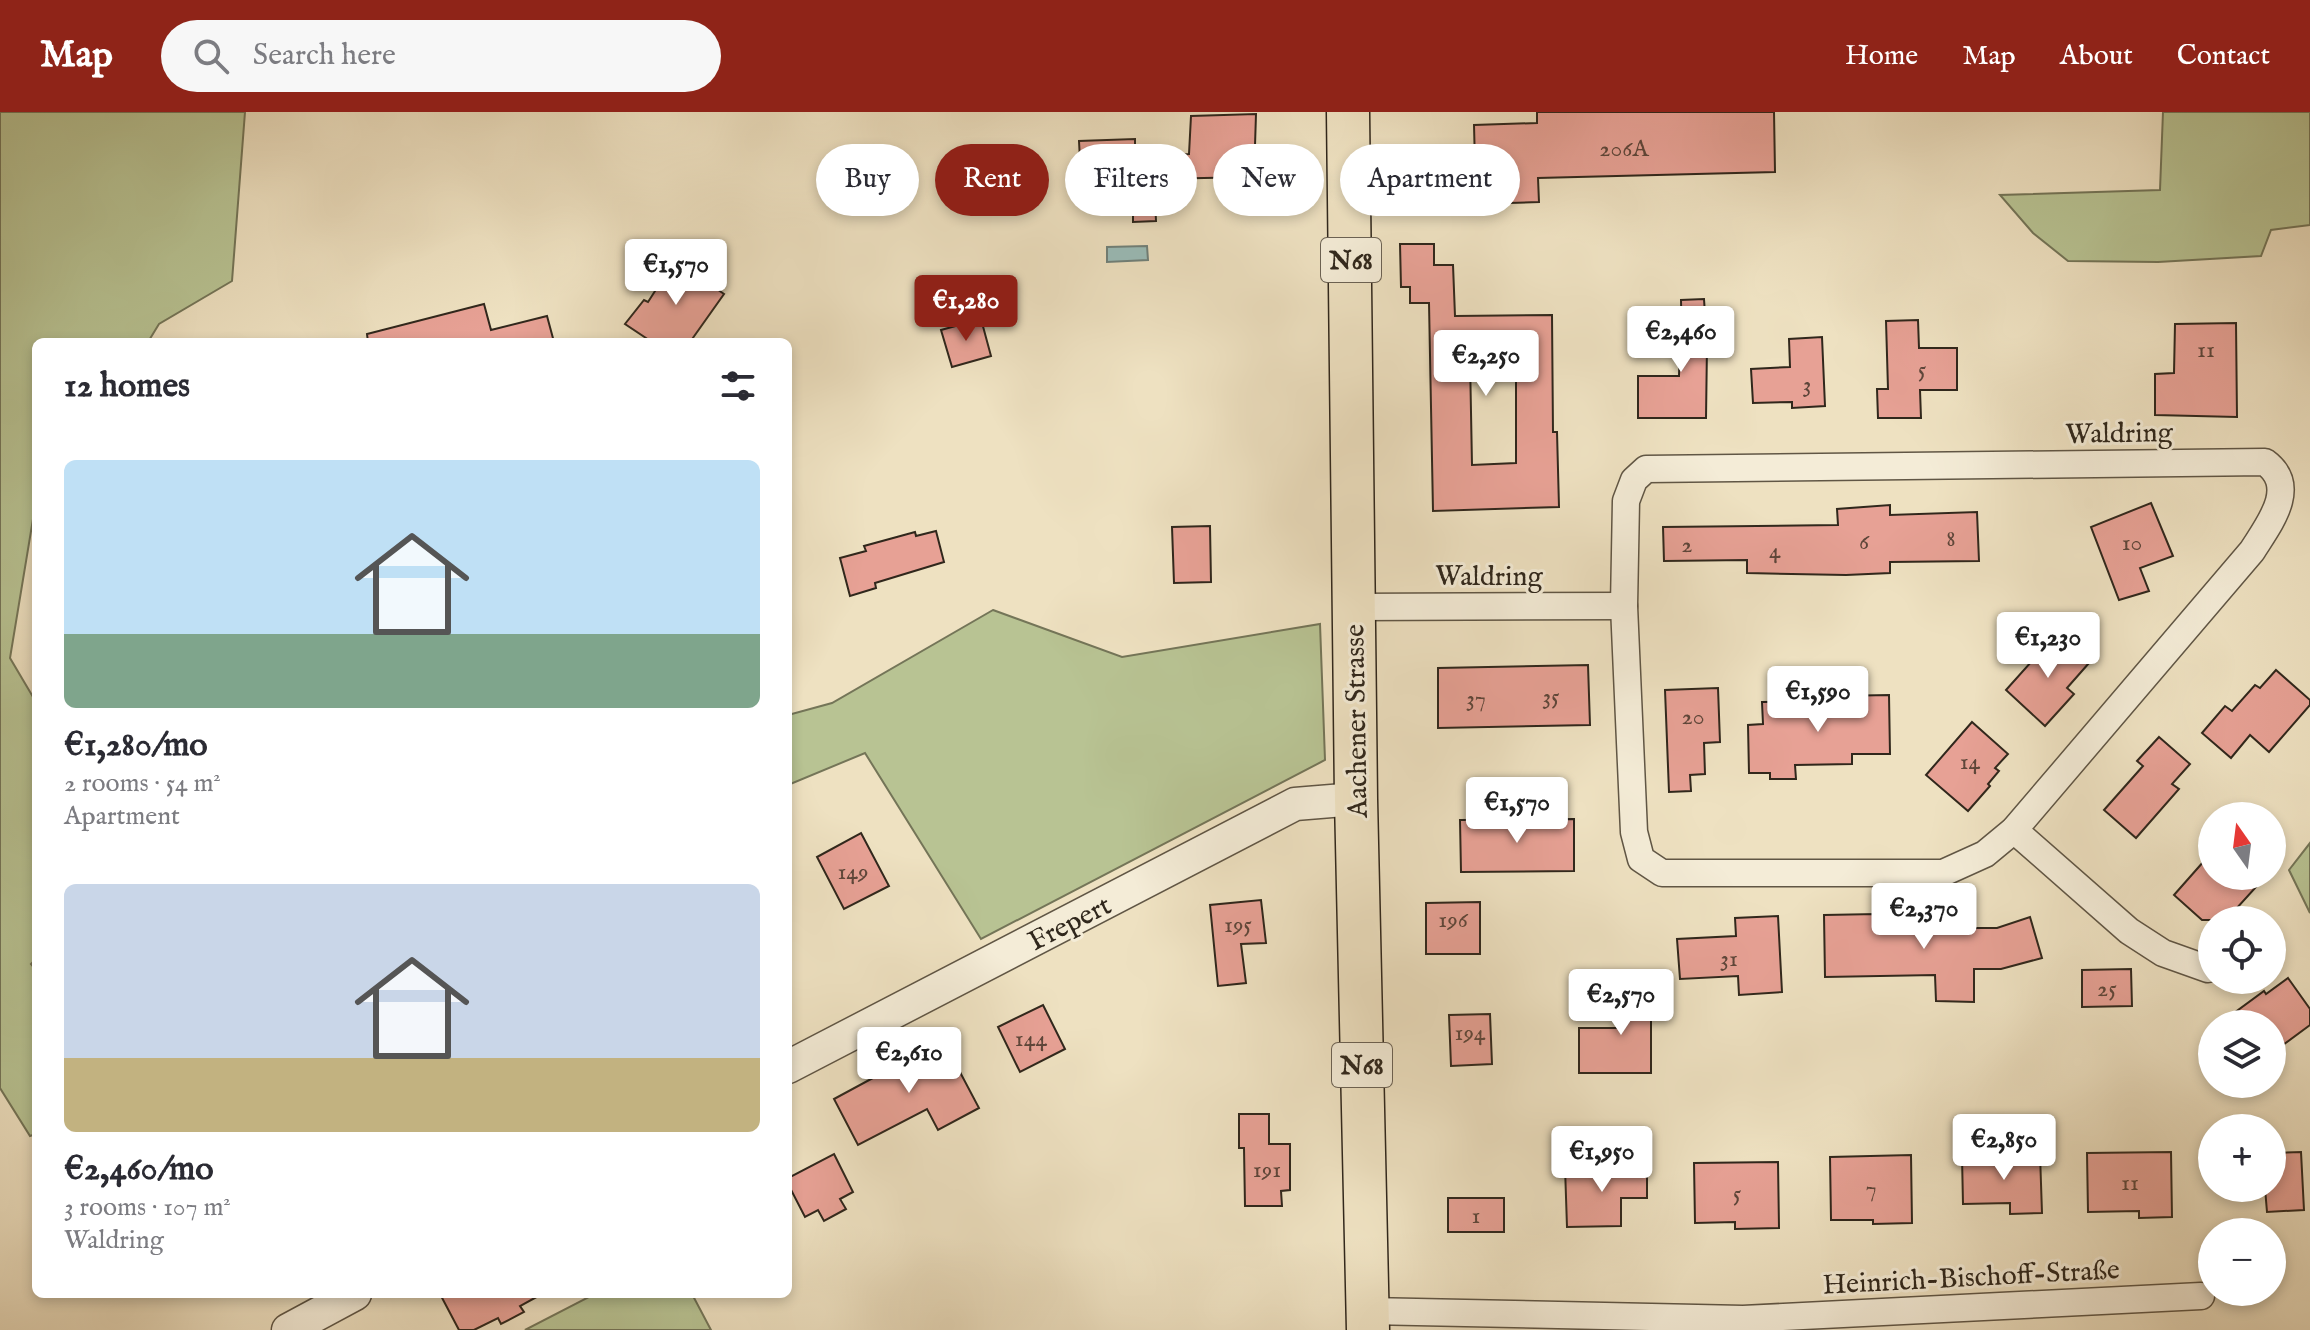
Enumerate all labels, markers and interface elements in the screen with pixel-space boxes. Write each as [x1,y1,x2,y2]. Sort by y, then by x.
search box [161,20,721,92]
text: Map [40,32,113,80]
icon: search [189,34,233,78]
text: Search here [253,37,396,75]
text: Home [1845,39,1918,74]
text: Map [1962,39,2016,74]
text: About [2060,39,2133,74]
text: Contact [2177,39,2270,74]
house number: 206A [1599,134,1649,165]
chip: Buy [816,144,919,216]
chip: Rent [935,144,1049,216]
chip: Filters [1065,144,1197,216]
chip: New [1213,144,1324,216]
chip: Apartment [1340,144,1520,216]
road number: N68 [1321,238,1381,282]
pin: €1,570 [611,239,741,307]
text: €1,570 [643,248,709,281]
pin: €1,280 [901,275,1031,343]
text: €1,280 [932,284,1000,317]
pin: €2,460 [1616,306,1746,374]
text: €2,460 [1645,315,1717,348]
pin: €2,250 [1421,330,1551,398]
house number: 11 [2197,335,2215,366]
text: €2,250 [1452,339,1520,372]
house number: 5 [1918,355,1927,386]
icon: filters [716,364,760,408]
text: 12 homes [64,365,190,408]
house number: 3 [1803,370,1811,401]
street label: Waldring [2065,416,2174,453]
icon: home [340,512,484,656]
house number: 8 [1946,524,1956,555]
house number: 6 [1859,527,1870,558]
house number: 10 [2122,528,2142,559]
house number: 2 [1681,530,1693,561]
house number: 4 [1769,536,1781,567]
street label: Waldring [1435,560,1544,595]
pin: €1,230 [1983,612,2113,680]
text: €1,230 [2015,621,2081,654]
street label: Aachener Strasse [1338,624,1377,819]
pin: €1,590 [1753,666,1883,734]
text: €1,590 [1785,675,1851,708]
house number: 35 [1542,682,1560,713]
house number: 37 [1466,684,1486,715]
house number: 20 [1681,702,1705,733]
text: €1,280/mo [64,724,208,767]
house number: 14 [1960,747,1981,778]
text: 2 rooms · 54 m² [64,767,221,800]
pin: €1,570 [1452,777,1582,845]
text: €1,570 [1484,786,1550,819]
text: Apartment [64,800,180,833]
north arrow [2198,802,2286,890]
map controls [2198,802,2286,1306]
house number: 149 [837,857,869,888]
pin: €2,370 [1859,883,1989,951]
street label: Frepert [1023,888,1118,960]
text: €2,370 [1890,892,1959,925]
house number: 196 [1438,905,1469,936]
button: locate [2198,906,2286,994]
house number: 195 [1224,910,1252,941]
icon: home [340,936,484,1080]
house number: 31 [1720,944,1738,975]
pin: €2,570 [1556,969,1686,1037]
house number: 25 [2097,974,2117,1005]
text: €2,570 [1587,978,1655,1011]
button: layers [2198,1010,2286,1098]
house number: 194 [1454,1018,1486,1049]
house number: 144 [1015,1024,1047,1055]
pin: €2,610 [844,1027,974,1095]
text: €2,610 [875,1036,943,1069]
road number: N68 [1332,1043,1392,1087]
pin: €2,850 [1939,1114,2069,1182]
button: + [2198,1114,2286,1202]
text: €2,850 [1971,1123,2037,1156]
pin: €1,950 [1537,1126,1667,1194]
text: €1,950 [1569,1135,1635,1168]
text: €2,460/mo [64,1148,214,1191]
house number: 191 [1253,1155,1281,1186]
house number: 11 [2121,1168,2139,1199]
house number: 7 [1865,1174,1877,1205]
house number: 5 [1733,1179,1742,1210]
text: 3 rooms · 107 m² [64,1191,231,1224]
house number: 1 [1472,1201,1480,1232]
button: − [2198,1218,2286,1306]
text: Waldring [64,1224,164,1257]
street label: Heinrich-Bischoff-Straße [1822,1253,2121,1304]

